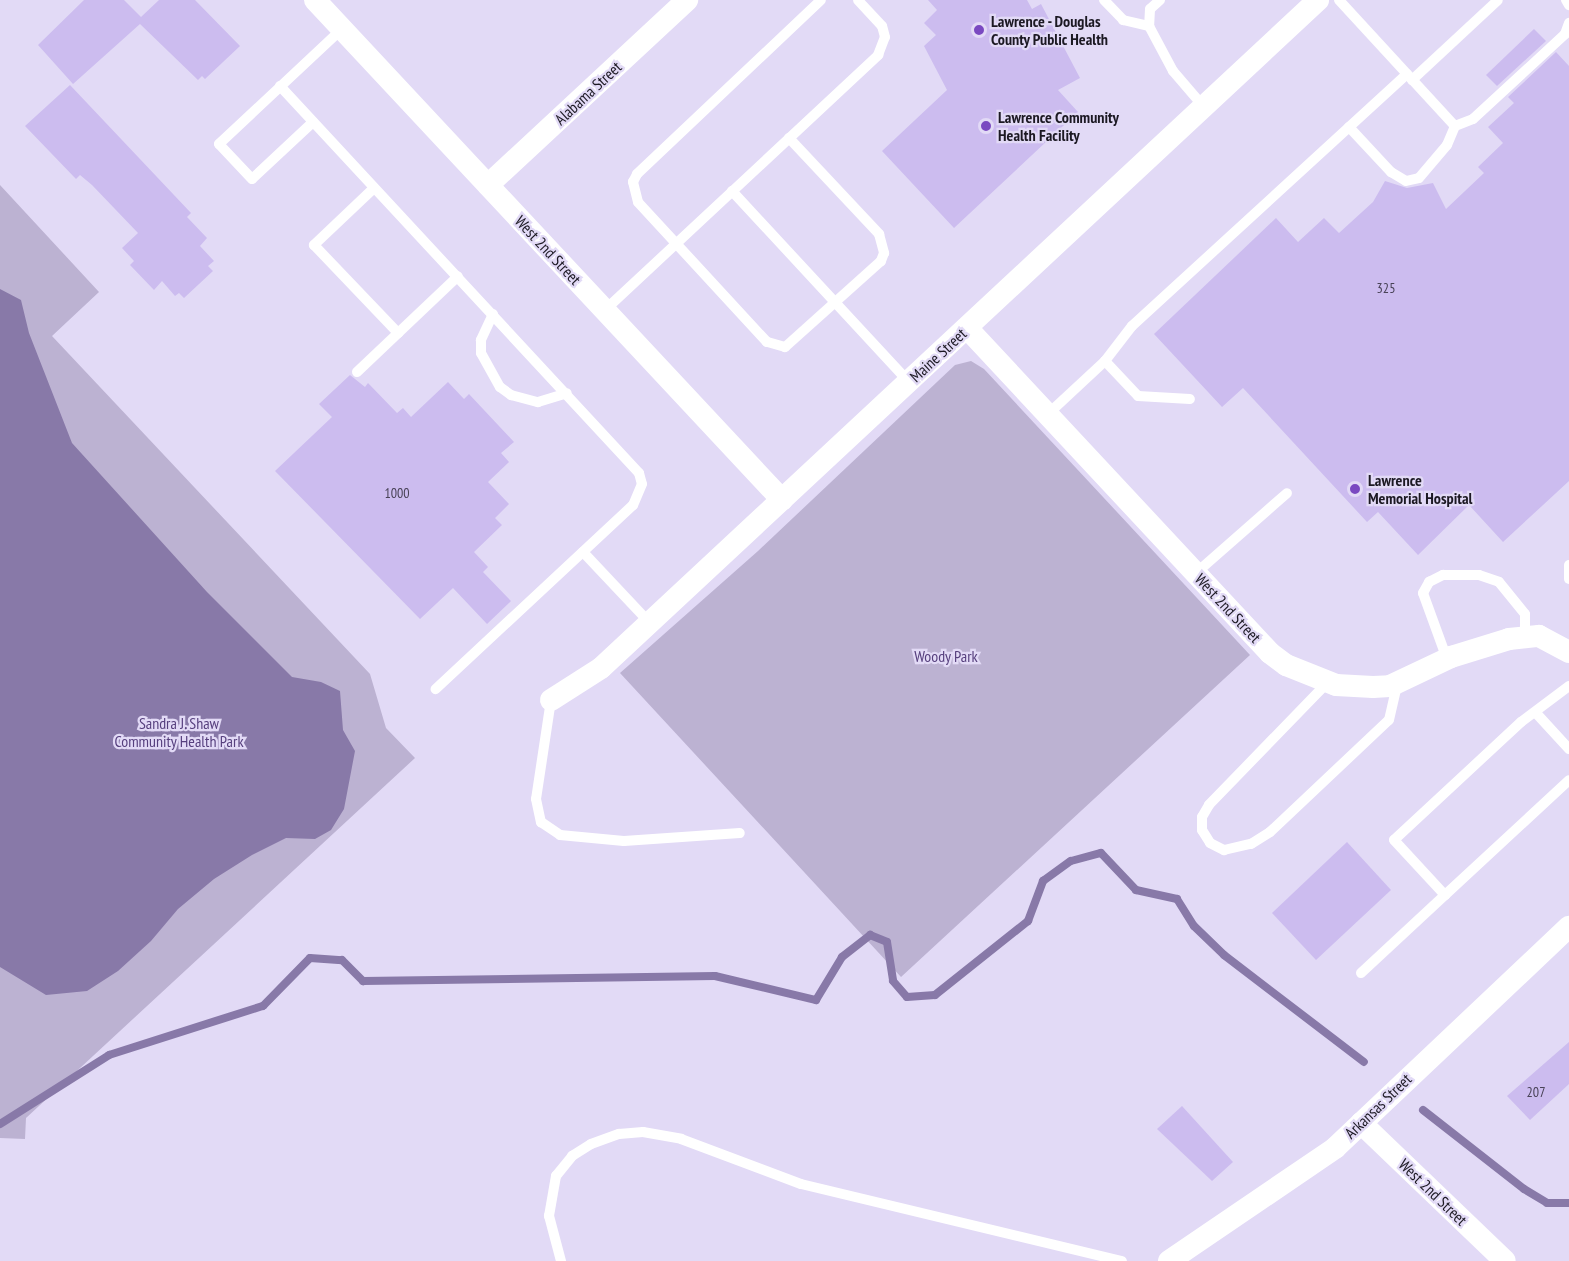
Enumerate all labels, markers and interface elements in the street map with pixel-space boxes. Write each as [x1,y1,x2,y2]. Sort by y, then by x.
place label: Lawrence - Douglas County Public Health [991,11,1109,49]
marker: Lawrence - Douglas County Public Health [972,23,986,37]
street label: Alabama Street [551,57,625,129]
place label: Lawrence Community Health Facility [998,107,1119,145]
marker: Lawrence Community Health Facility [979,119,993,133]
street label: West 2nd Street [511,211,585,289]
house number: 325 [1377,280,1395,296]
street label: Maine Street [906,324,970,386]
place label: Lawrence Memorial Hospital [1368,470,1472,508]
marker: Lawrence Memorial Hospital [1346,480,1364,498]
house number: 1000 [384,485,410,501]
street label: West 2nd Street [1191,569,1265,647]
park label: Woody Park [914,646,978,666]
park label: Sandra J. Shaw Community Health Park [114,713,244,751]
street label: Arkansas Street [1341,1069,1415,1143]
house number: 207 [1527,1084,1545,1100]
street label: West 2nd Street [1395,1155,1471,1229]

